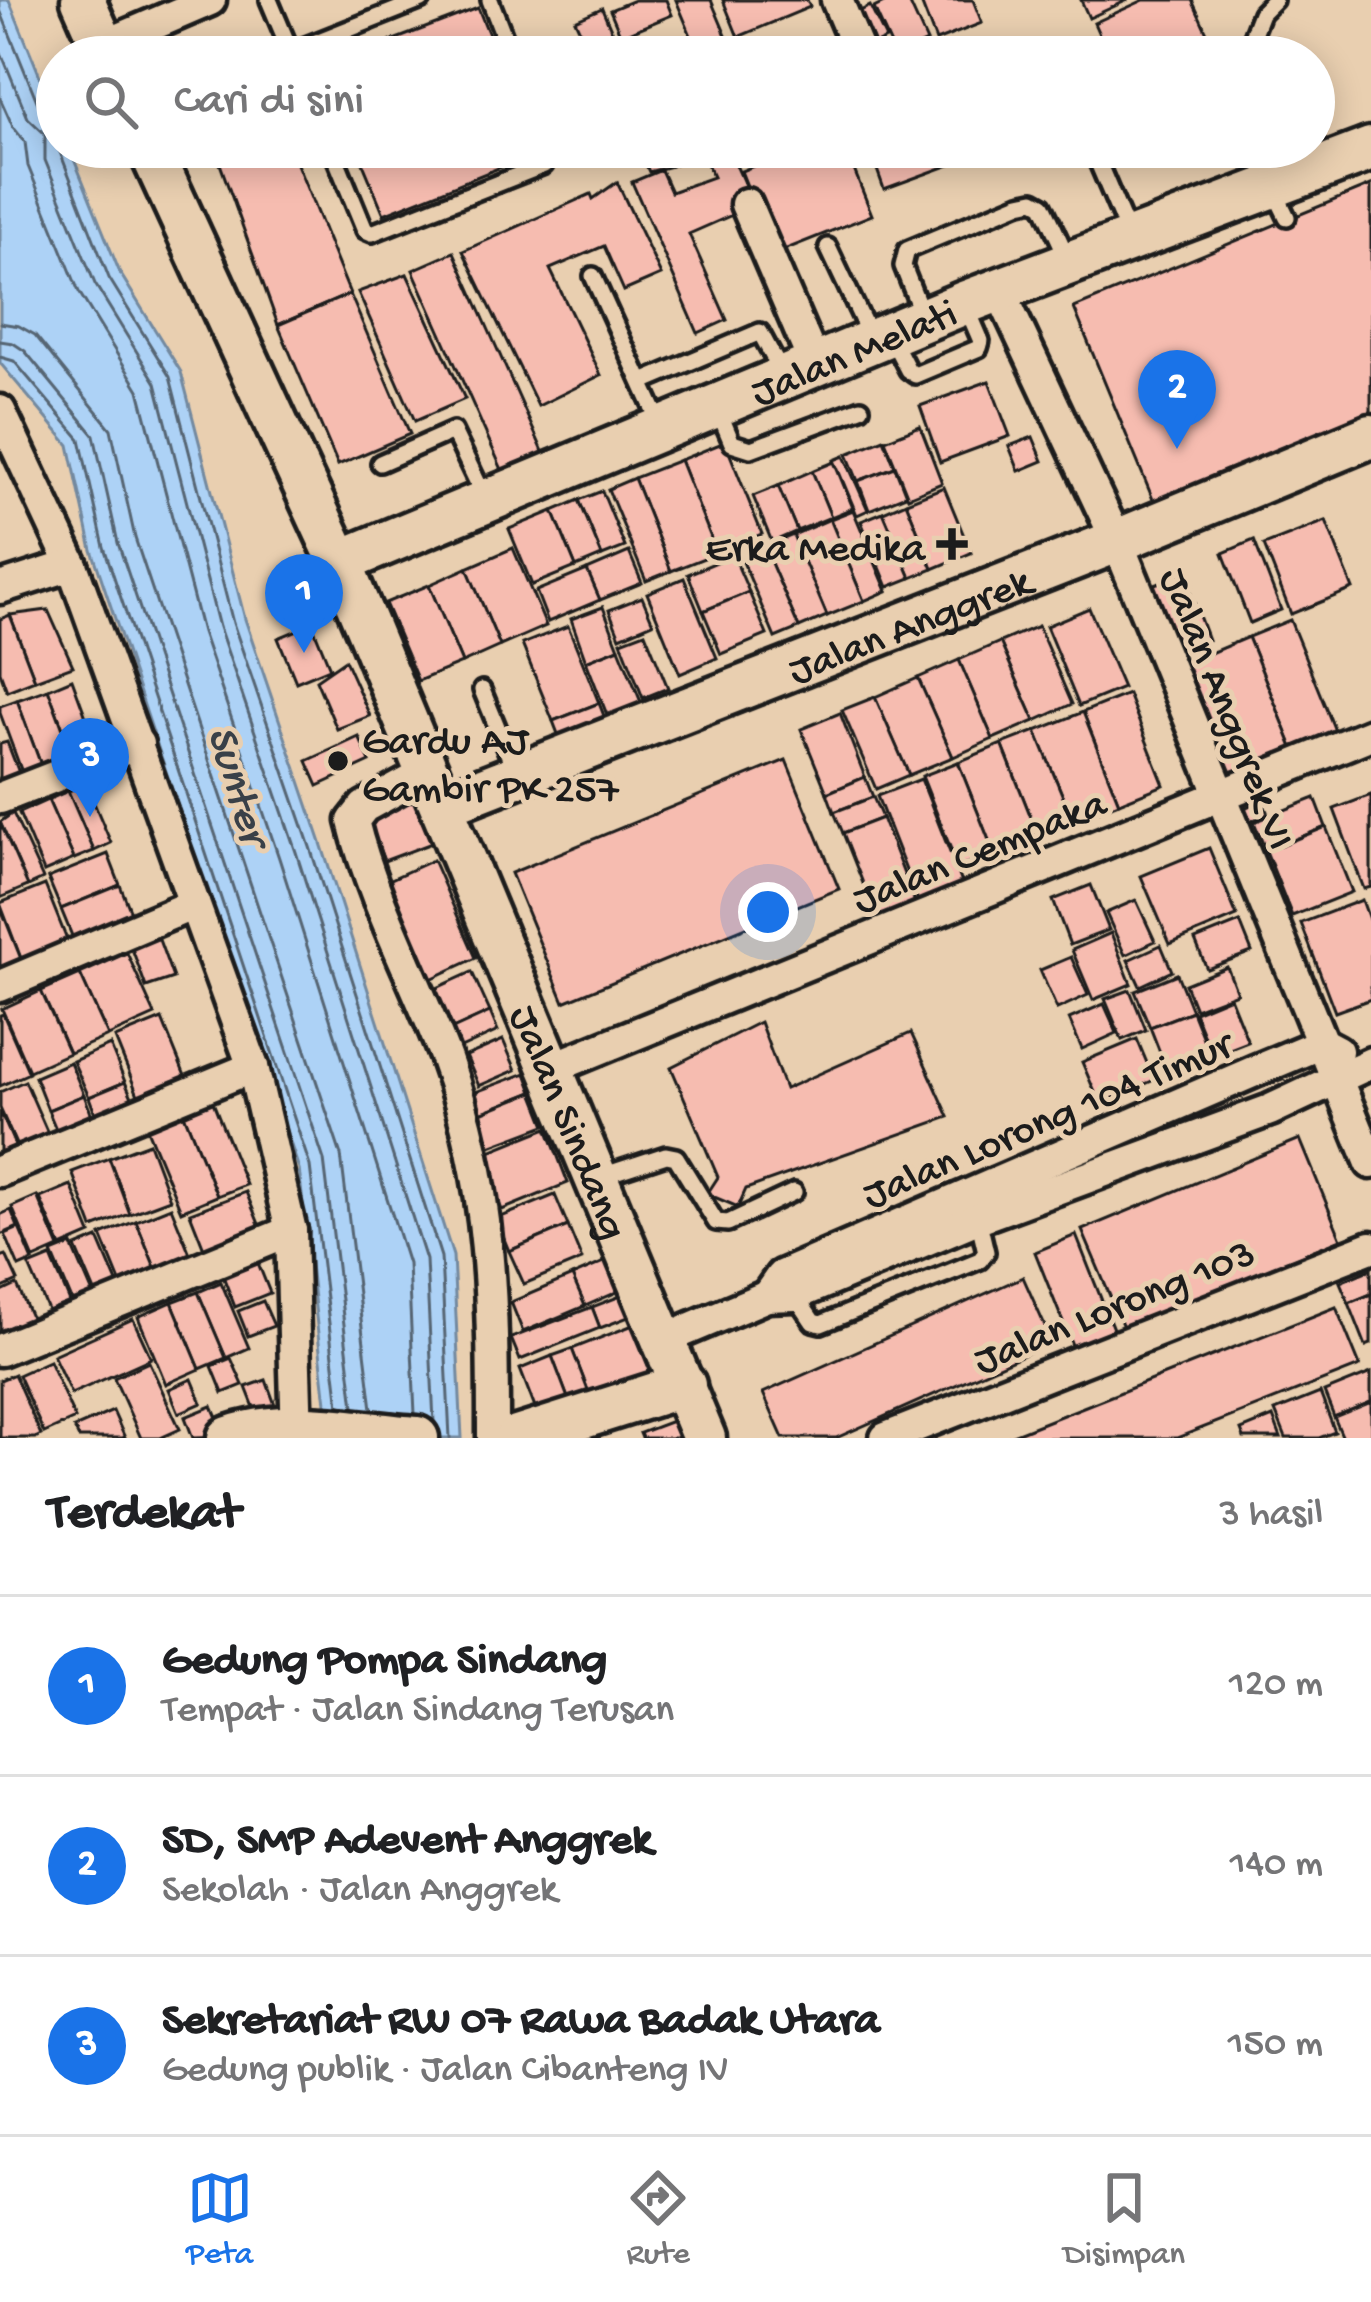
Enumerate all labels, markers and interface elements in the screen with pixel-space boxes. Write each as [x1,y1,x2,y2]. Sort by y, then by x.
search box [36,36,1335,168]
icon: search [78,69,144,135]
text: Cari di sini [174,76,364,129]
street label: Jalan Melati [746,292,965,421]
pin: 2 [1138,350,1216,449]
place label: Erka Medika [705,527,927,576]
marker: Erka Medika [936,528,968,560]
pin: 1 [265,554,343,653]
street label: Jalan Anggrek [783,559,1043,699]
street label: Jalan Anggrek VI [1145,562,1303,858]
pin: 3 [51,718,129,817]
place label: Gardu AJ Gambir PK 257 [362,720,620,817]
water label: Sunter [192,721,280,859]
marker: Gardu AJ Gambir PK 257 [325,748,351,774]
street label: Jalan Cempaka [847,781,1116,928]
your location [738,882,798,942]
street label: Jalan Sindang [495,1000,636,1248]
street label: Jalan Lorong 104 Timur [857,1022,1244,1223]
street label: Jalan Lorong 103 [968,1231,1263,1389]
text: Terdekat [48,1486,240,1546]
text: 3 hasil [1220,1493,1323,1539]
text: Gedung Pompa Sindang [162,1636,607,1689]
text: 1 [79,1663,95,1709]
text: 120 m [1229,1663,1323,1709]
text: Tempat · Jalan Sindang Terusan [162,1689,674,1735]
text: SD, SMP Adevent Anggrek [162,1816,653,1869]
text: 2 [77,1843,97,1889]
text: 140 m [1230,1843,1323,1889]
text: Sekolah · Jalan Anggrek [162,1869,557,1915]
text: Sekretariat RW 07 Rawa Badak Utara [162,1996,880,2049]
text: 3 [77,2023,97,2069]
text: 150 m [1228,2023,1323,2069]
text: Gedung publik · Jalan Cibanteng IV [162,2049,729,2095]
tab: Peta [186,2165,253,2275]
tab: Rute [625,2165,691,2275]
tab: Disimpan [1063,2165,1185,2275]

